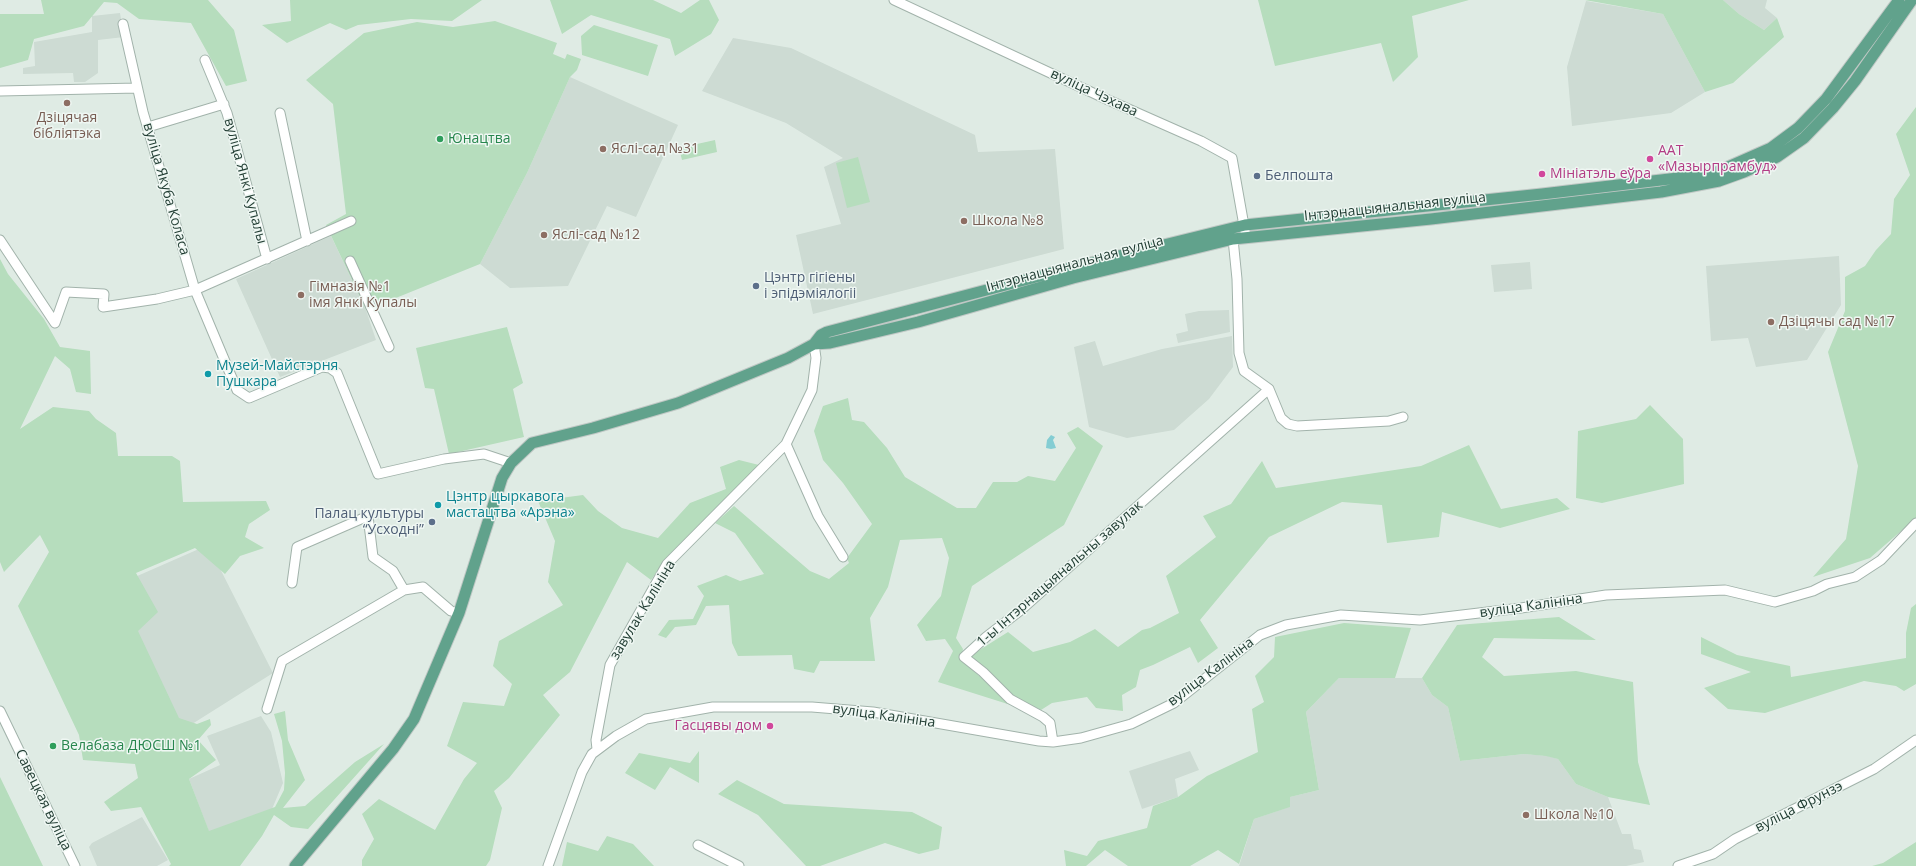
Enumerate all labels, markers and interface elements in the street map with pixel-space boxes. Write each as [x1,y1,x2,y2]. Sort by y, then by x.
street label: вуліца Чэхава [1048,65,1140,121]
marker: Дзіцячая бібліятэка [62,98,72,108]
place label: Дзіцячая бібліятэка [33,110,101,142]
street label: вуліца Янкі Купалы [220,116,270,246]
street label: вуліца Якуба Коласа [139,121,193,257]
place label: Юнацтва [448,131,510,147]
marker: Юнацтва [435,134,445,144]
place label: Яслі-сад №31 [611,141,699,157]
place label: ААТ «Мазырпрамбуд» [1658,143,1777,176]
marker: Яслі-сад №31 [598,144,608,154]
marker: ААТ «Мазырпрамбуд» [1645,154,1655,164]
place label: Мініатэль еўра [1550,166,1651,182]
place label: Белпошта [1265,168,1333,184]
marker: Мініатэль еўра [1537,169,1547,179]
marker: Белпошта [1252,171,1262,181]
street label: Інтэрнацыянальная вуліца [1303,189,1487,225]
place label: Школа №8 [972,213,1044,229]
marker: Школа №8 [959,216,969,226]
place label: Яслі-сад №12 [552,227,640,243]
marker: Яслі-сад №12 [539,230,549,240]
street label: Інтэрнацыянальная вуліца [985,232,1165,296]
place label: Цэнтр гігіены і эпідэміялогіі [764,270,856,302]
place label: Гімназія №1 імя Янкі Купалы [309,279,417,312]
marker: Цэнтр гігіены і эпідэміялогіі [751,281,761,291]
marker: Гімназія №1 імя Янкі Купалы [296,290,306,300]
place label: Дзіцячы сад №17 [1779,314,1895,330]
marker: Дзіцячы сад №17 [1766,317,1776,327]
place label: Музей-Майстэрня Пушкара [216,358,338,390]
marker: Музей-Майстэрня Пушкара [203,369,213,379]
place label: Цэнтр цыркавога мастацтва «Арэна» [446,489,575,522]
street label: 1-ы Інтэрнацыянальны завулак [974,497,1146,651]
marker: Цэнтр цыркавога мастацтва «Арэна» [433,500,443,510]
place label: Палац культуры “Усходні” [314,506,424,538]
marker: Палац культуры “Усходні” [427,517,437,527]
street label: завулак Калініна [607,557,679,663]
street label: вуліца Калініна [1478,590,1584,622]
street label: вуліца Калініна [1165,634,1257,710]
street label: вуліца Калініна [831,700,937,732]
place label: Гасцявы дом [675,718,762,734]
marker: Гасцявы дом [765,721,775,731]
place label: Велабаза ДЮСШ №1 [61,738,201,754]
marker: Велабаза ДЮСШ №1 [48,741,58,751]
street label: Савецкая вуліца [11,747,75,853]
street label: вуліца Фрунзэ [1752,778,1846,836]
place label: Школа №10 [1534,807,1614,823]
marker: Школа №10 [1521,810,1531,820]

